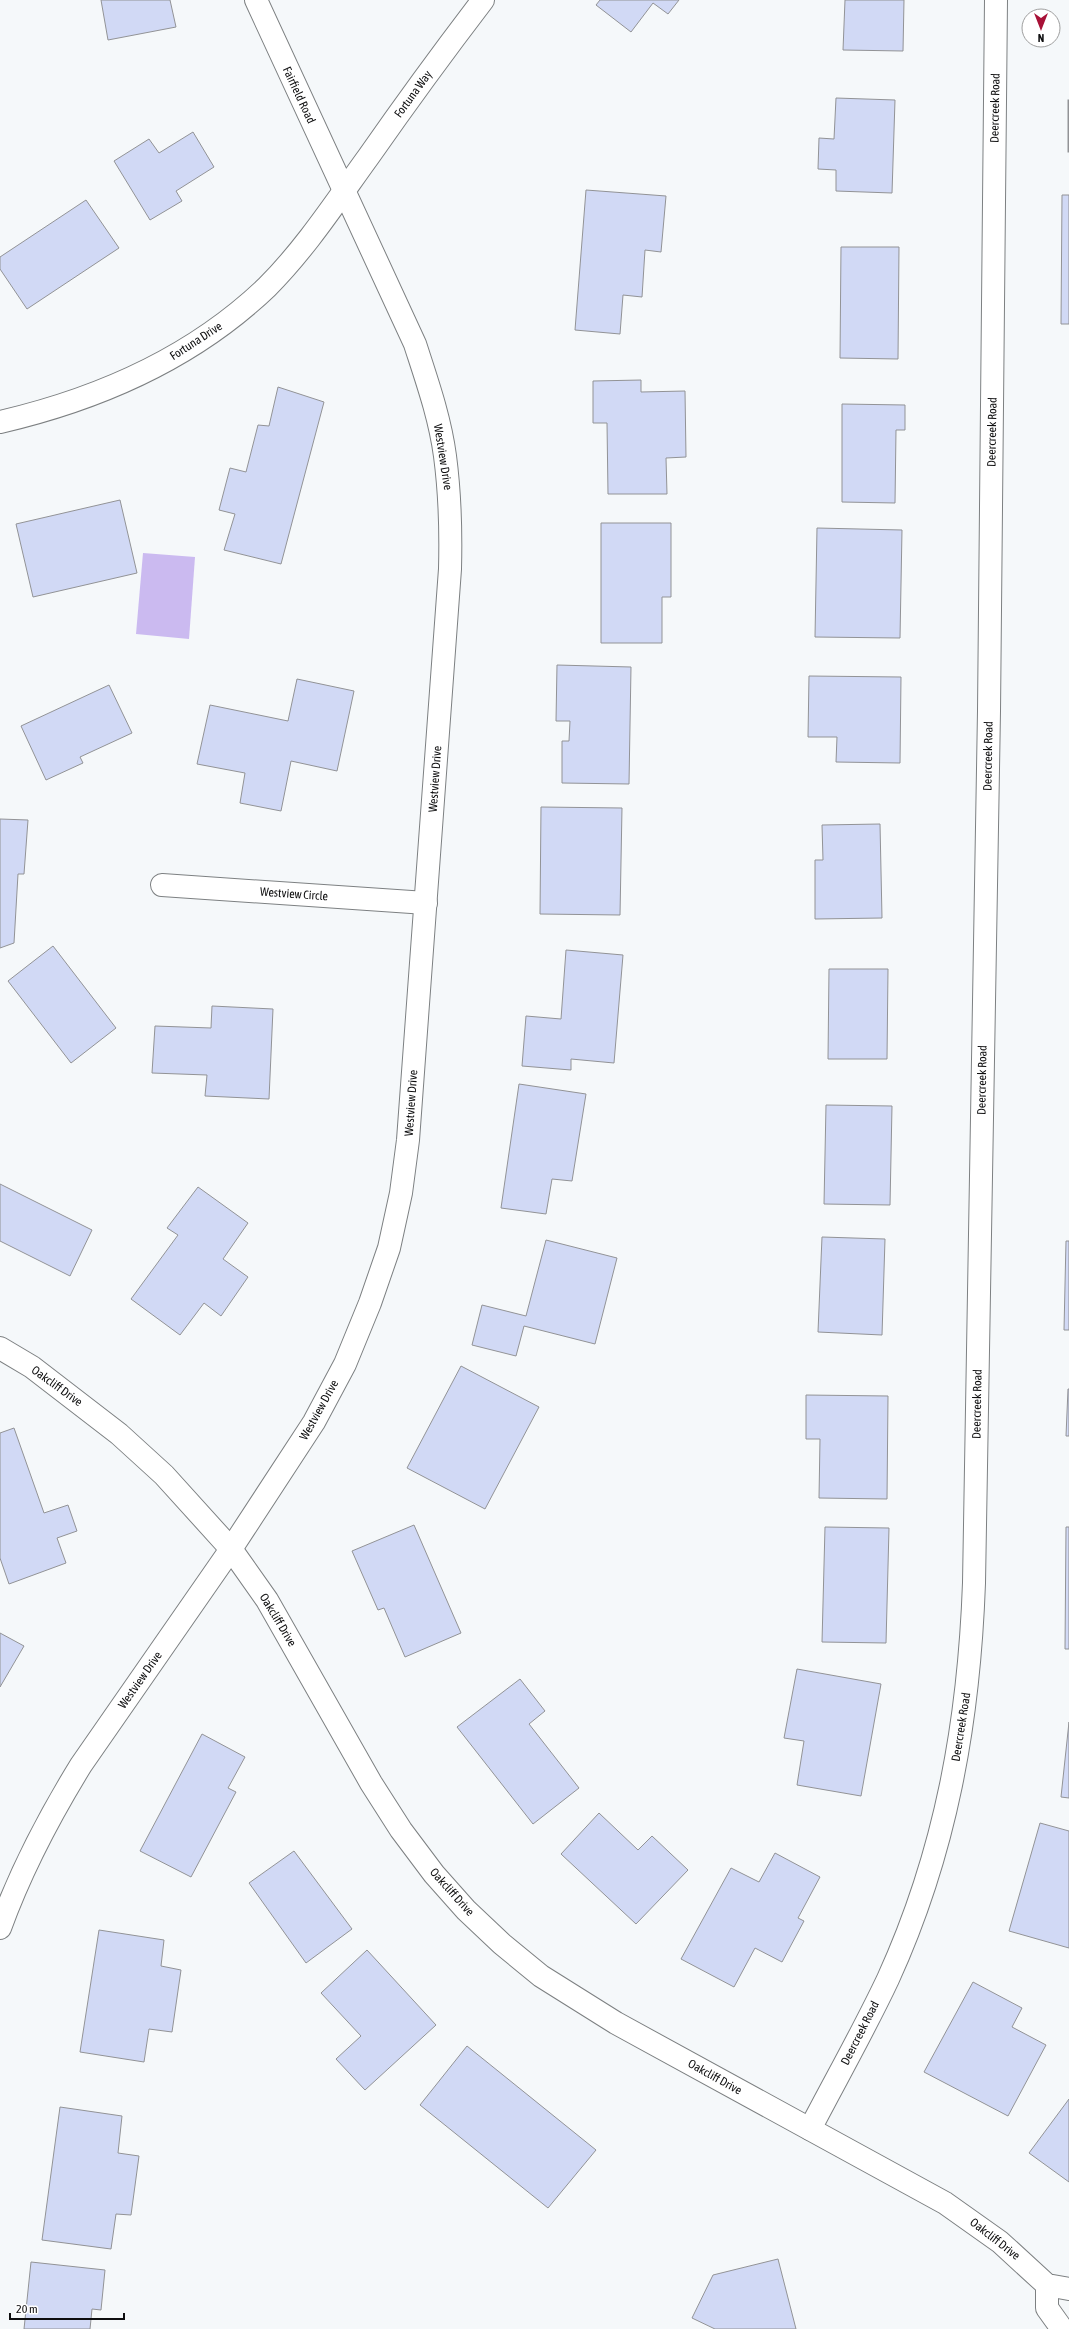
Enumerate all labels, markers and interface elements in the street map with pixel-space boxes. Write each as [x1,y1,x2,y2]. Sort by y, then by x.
north arrow [1021,8,1061,48]
text: N [1038,32,1044,44]
street label: Fairfield Road [280,64,318,126]
street label: Fortuna Way [391,68,435,120]
street label: Deercreek Road [987,73,1003,143]
street label: Fortuna Drive [167,319,225,363]
street label: Deercreek Road [984,397,1000,467]
street label: Westview Drive [431,423,455,491]
street label: Deercreek Road [980,721,996,791]
street label: Westview Drive [426,745,444,813]
street label: Westview Circle [260,885,328,903]
street label: Deercreek Road [974,1045,990,1115]
street label: Westview Drive [402,1069,420,1137]
street label: Oakcliff Drive [29,1363,85,1409]
street label: Deercreek Road [969,1369,985,1439]
street label: Westview Drive [297,1377,341,1443]
street label: Oakcliff Drive [257,1591,299,1649]
street label: Westview Drive [115,1649,165,1711]
street label: Deercreek Road [949,1691,973,1763]
street label: Oakcliff Drive [427,1865,477,1919]
street label: Deercreek Road [838,1999,882,2067]
street label: Oakcliff Drive [686,2056,744,2098]
street label: Oakcliff Drive [967,2215,1023,2263]
scale bar [10,2295,124,2321]
text: 20 m [16,2302,38,2316]

